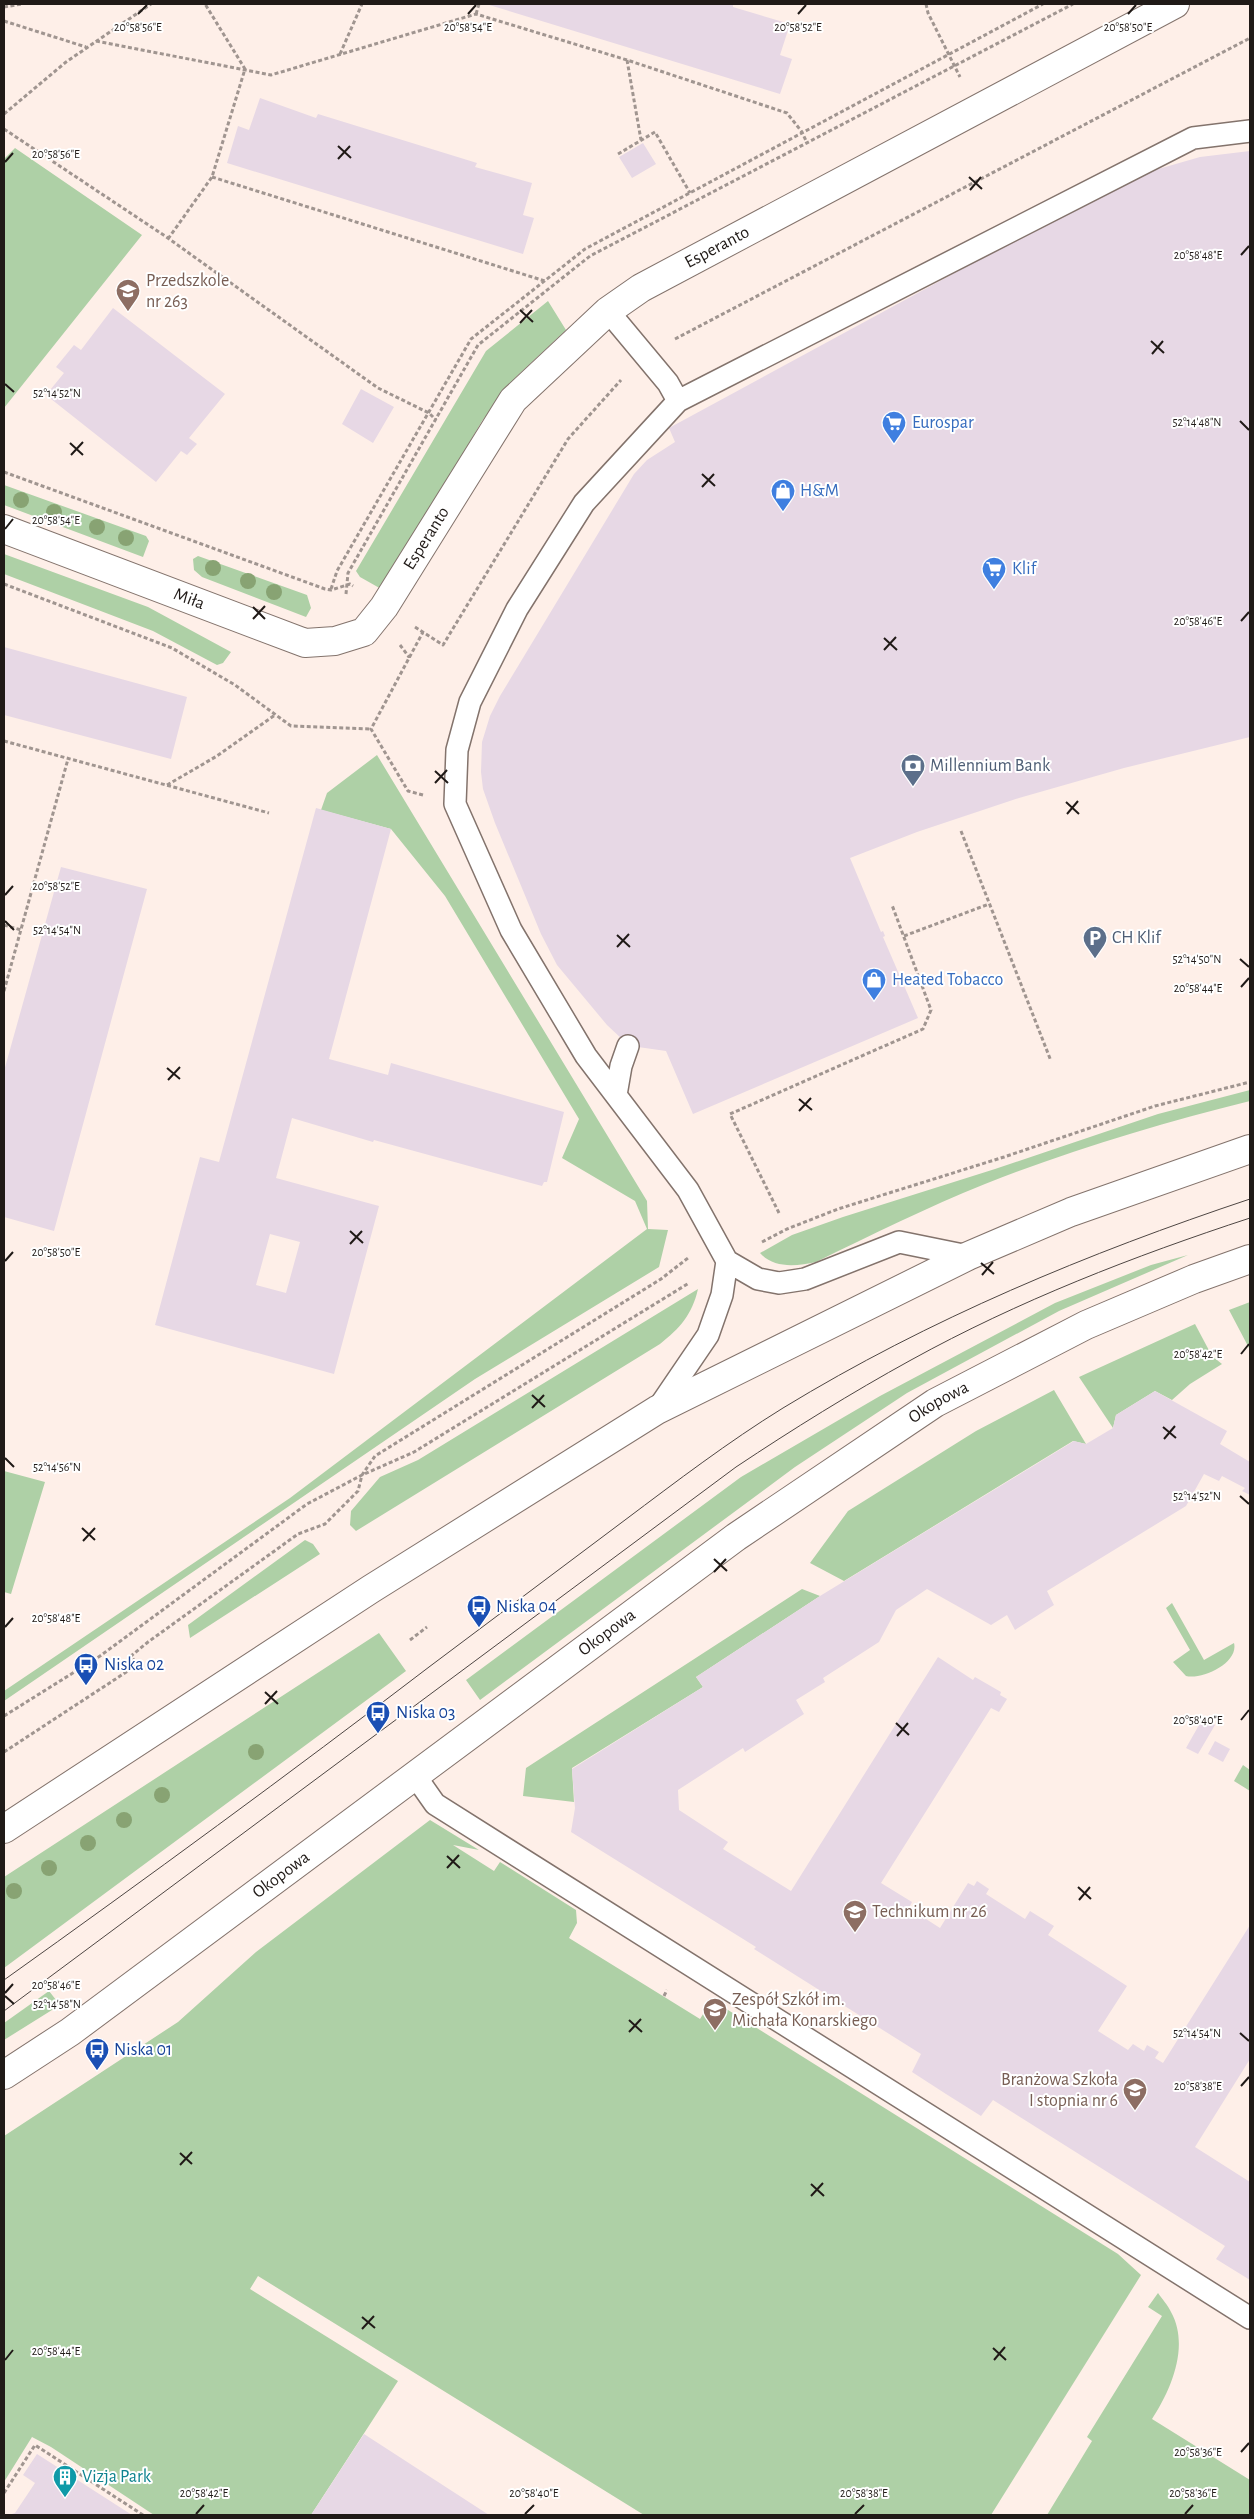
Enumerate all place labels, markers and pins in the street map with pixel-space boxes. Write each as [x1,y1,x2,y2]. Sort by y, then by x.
place label: Przedszkole nr 263 [146,272,229,311]
school or university icon: Przedszkole nr 263 [115,278,141,312]
supermarket icon: Eurospar [881,410,907,444]
place label: Eurospar [912,414,974,432]
shop icon: H&M [770,478,796,512]
place label: H&M [800,482,839,500]
supermarket icon: Klif [981,556,1007,590]
place label: Klif [1012,560,1038,578]
bank icon: Millennium Bank [900,753,926,787]
place label: Millennium Bank [930,757,1051,775]
parking icon: CH Klif [1082,925,1108,959]
place label: CH Klif [1112,929,1162,947]
shop icon: Heated Tobacco [861,967,887,1001]
place label: Heated Tobacco [892,971,1004,989]
bus stop icon: Niska 04 [466,1594,492,1628]
place label: Niska 04 [496,1598,557,1616]
bus stop icon: Niska 02 [73,1652,99,1686]
place label: Niska 02 [104,1656,164,1674]
bus stop icon: Niska 03 [365,1700,391,1734]
place label: Niska 03 [396,1704,455,1722]
school or university icon: Technikum nr 26 [842,1899,868,1933]
place label: Technikum nr 26 [872,1903,987,1921]
place label: Zespół Szkół im. Michała Konarskiego [732,1991,878,2030]
school or university icon: Zespół Szkół im. Michała Konarskiego [702,1997,728,2031]
bus stop icon: Niska 01 [84,2037,110,2071]
place label: Niska 01 [114,2041,172,2059]
place label: Branżowa Szkoła I stopnia nr 6 [1001,2071,1118,2110]
school or university icon: Branżowa Szkoła I stopnia nr 6 [1122,2077,1148,2111]
building icon: Vizja Park [52,2464,78,2498]
place label: Vizja Park [82,2468,152,2486]

